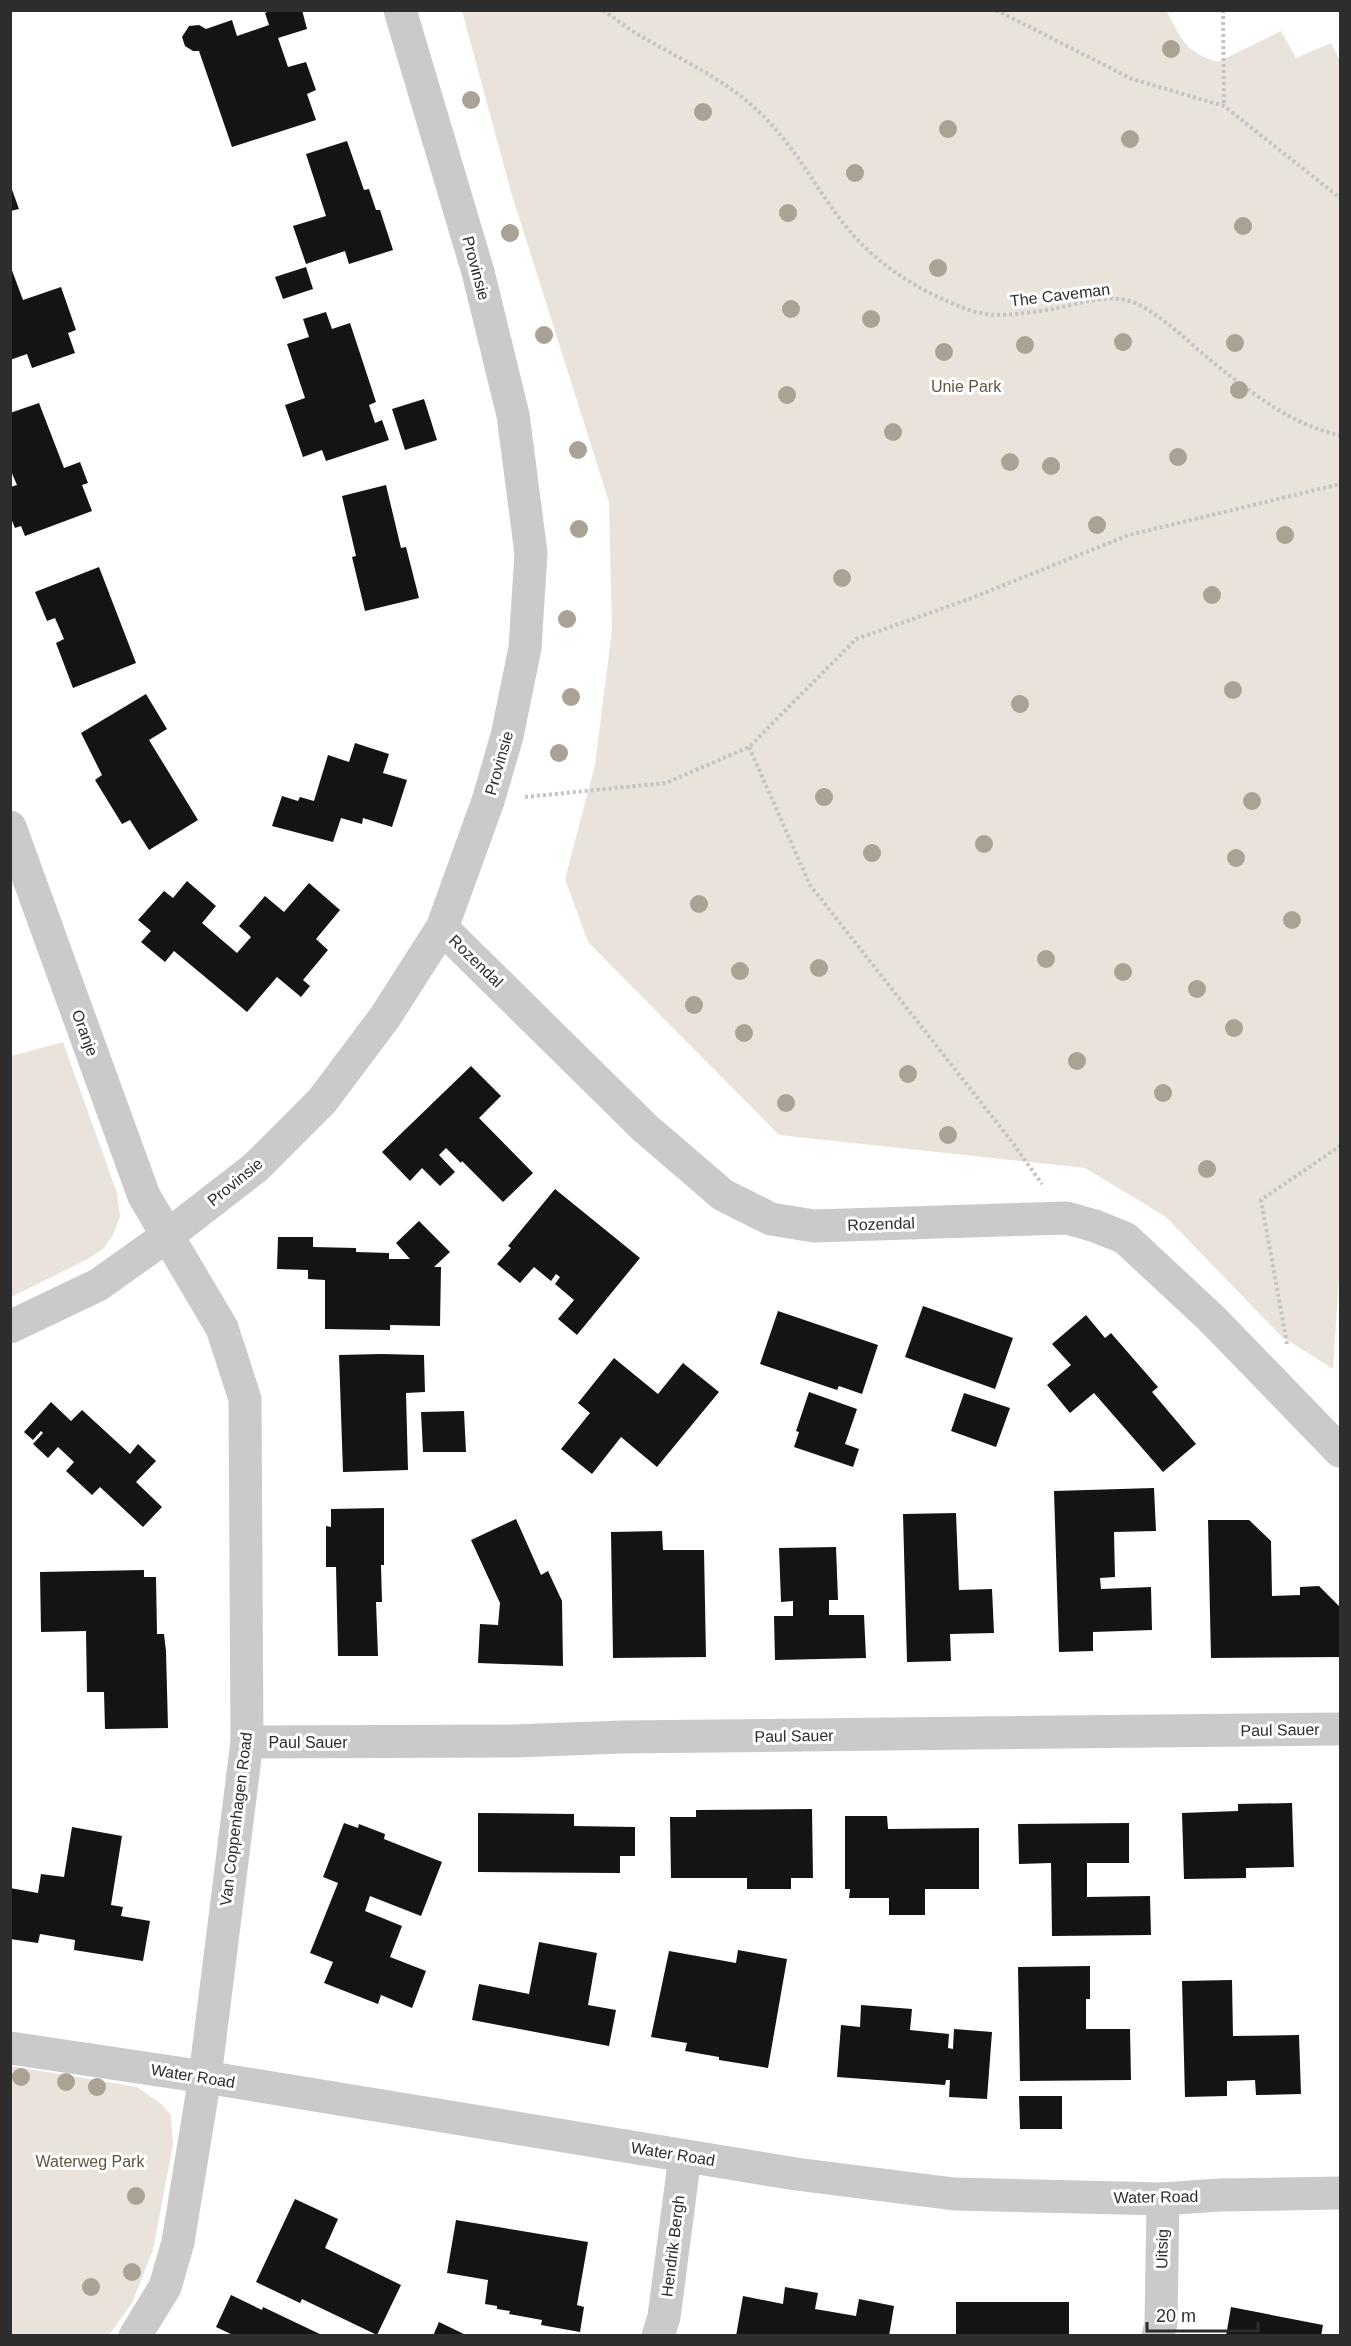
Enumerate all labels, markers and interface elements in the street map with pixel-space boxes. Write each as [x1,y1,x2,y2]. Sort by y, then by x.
street label: Provinsie [459,234,493,302]
street label: The Caveman [1009,280,1111,310]
park label: Unie Park [931,378,1002,395]
street label: Provinsie [482,729,516,797]
street label: Rozendal [446,931,506,991]
street label: Oranje [69,1008,101,1059]
street label: Provinsie [204,1155,266,1209]
street label: Rozendal [847,1214,915,1234]
street label: Paul Sauer [1240,1721,1320,1739]
street label: Paul Sauer [754,1727,834,1745]
street label: Van Coppenhagen Road [217,1731,255,1907]
street label: Paul Sauer [268,1734,348,1751]
street label: Water Road [150,2061,236,2091]
street label: Water Road [630,2139,716,2169]
park label: Waterweg Park [36,2153,145,2170]
street label: Water Road [1113,2188,1199,2206]
street label: Hendrik Bergh [658,2194,688,2298]
street label: Uitsig [1153,2229,1171,2269]
scale bar [1147,2295,1258,2333]
text: 20 m [1156,2306,1196,2326]

